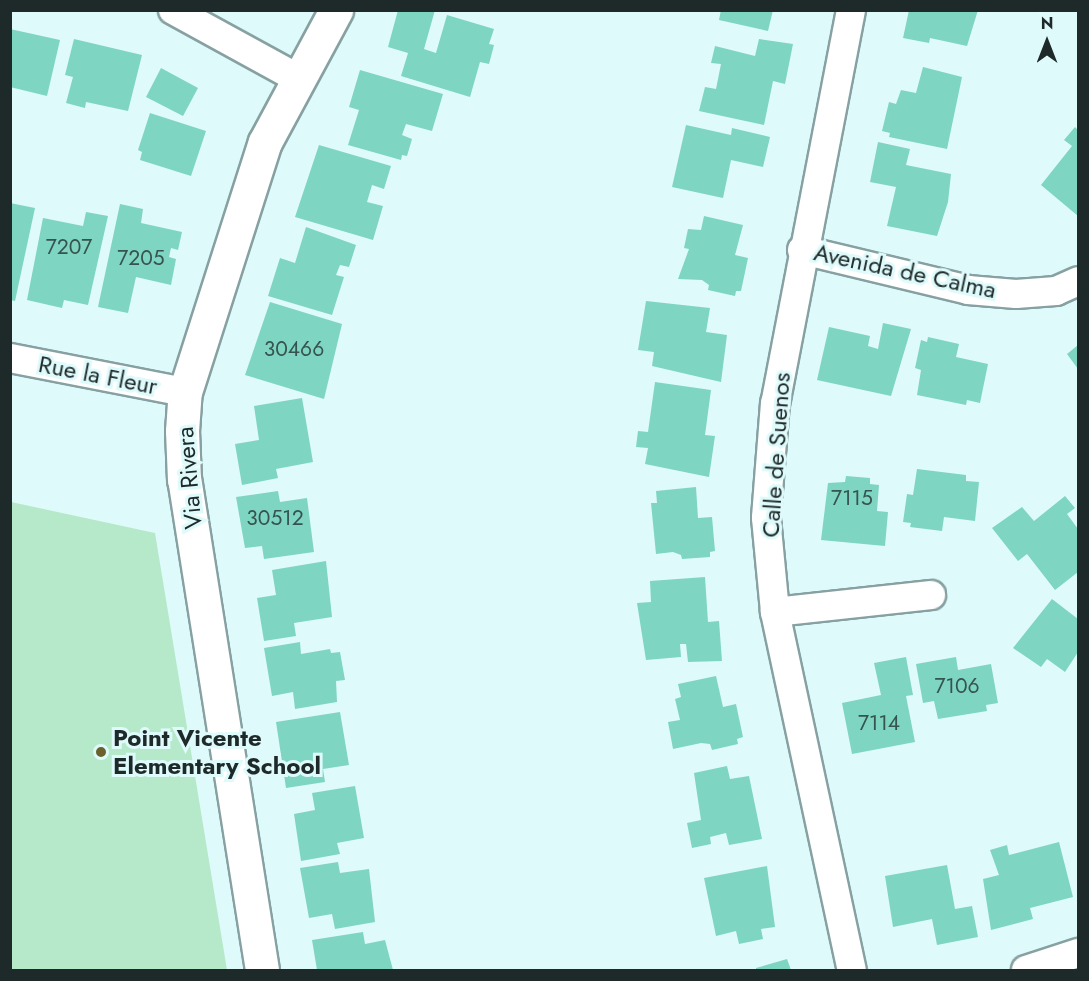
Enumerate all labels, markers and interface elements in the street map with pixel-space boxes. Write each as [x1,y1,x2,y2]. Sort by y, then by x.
north arrow [1017,12,1077,72]
text: N [1041,12,1053,35]
house number: 7207 [46,234,92,260]
street label: Avenida de Calma [811,238,999,304]
house number: 7205 [117,245,165,271]
house number: 30466 [264,336,324,362]
street label: Rue la Fleur [36,349,160,401]
street label: Calle de Suenos [756,372,796,538]
street label: Via Rivera [170,426,208,530]
house number: 7115 [831,485,873,511]
house number: 30512 [246,505,304,531]
house number: 7106 [934,673,980,699]
house number: 7114 [858,710,900,736]
place label: Point Vicente Elementary School [113,724,321,780]
marker: Point Vicente Elementary School [94,745,108,759]

